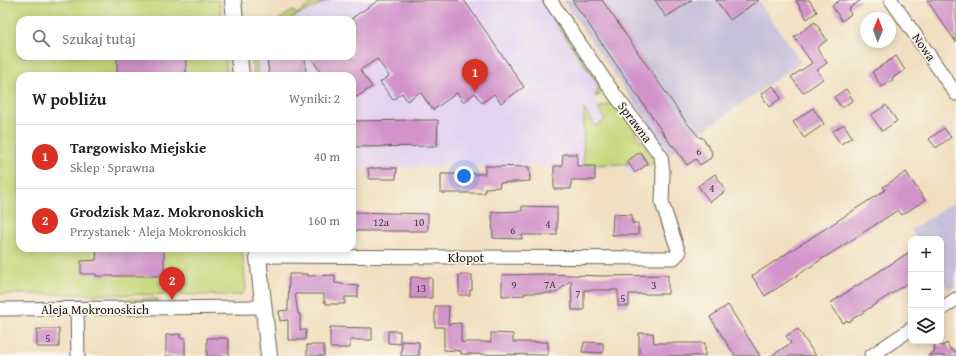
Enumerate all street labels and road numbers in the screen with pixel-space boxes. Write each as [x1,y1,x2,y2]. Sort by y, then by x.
street label: Nowa [908,29,941,65]
street label: Sprawna [613,97,657,147]
street label: Kłopot [448,248,485,267]
street label: Aleja Mokronoskich [41,300,150,319]

